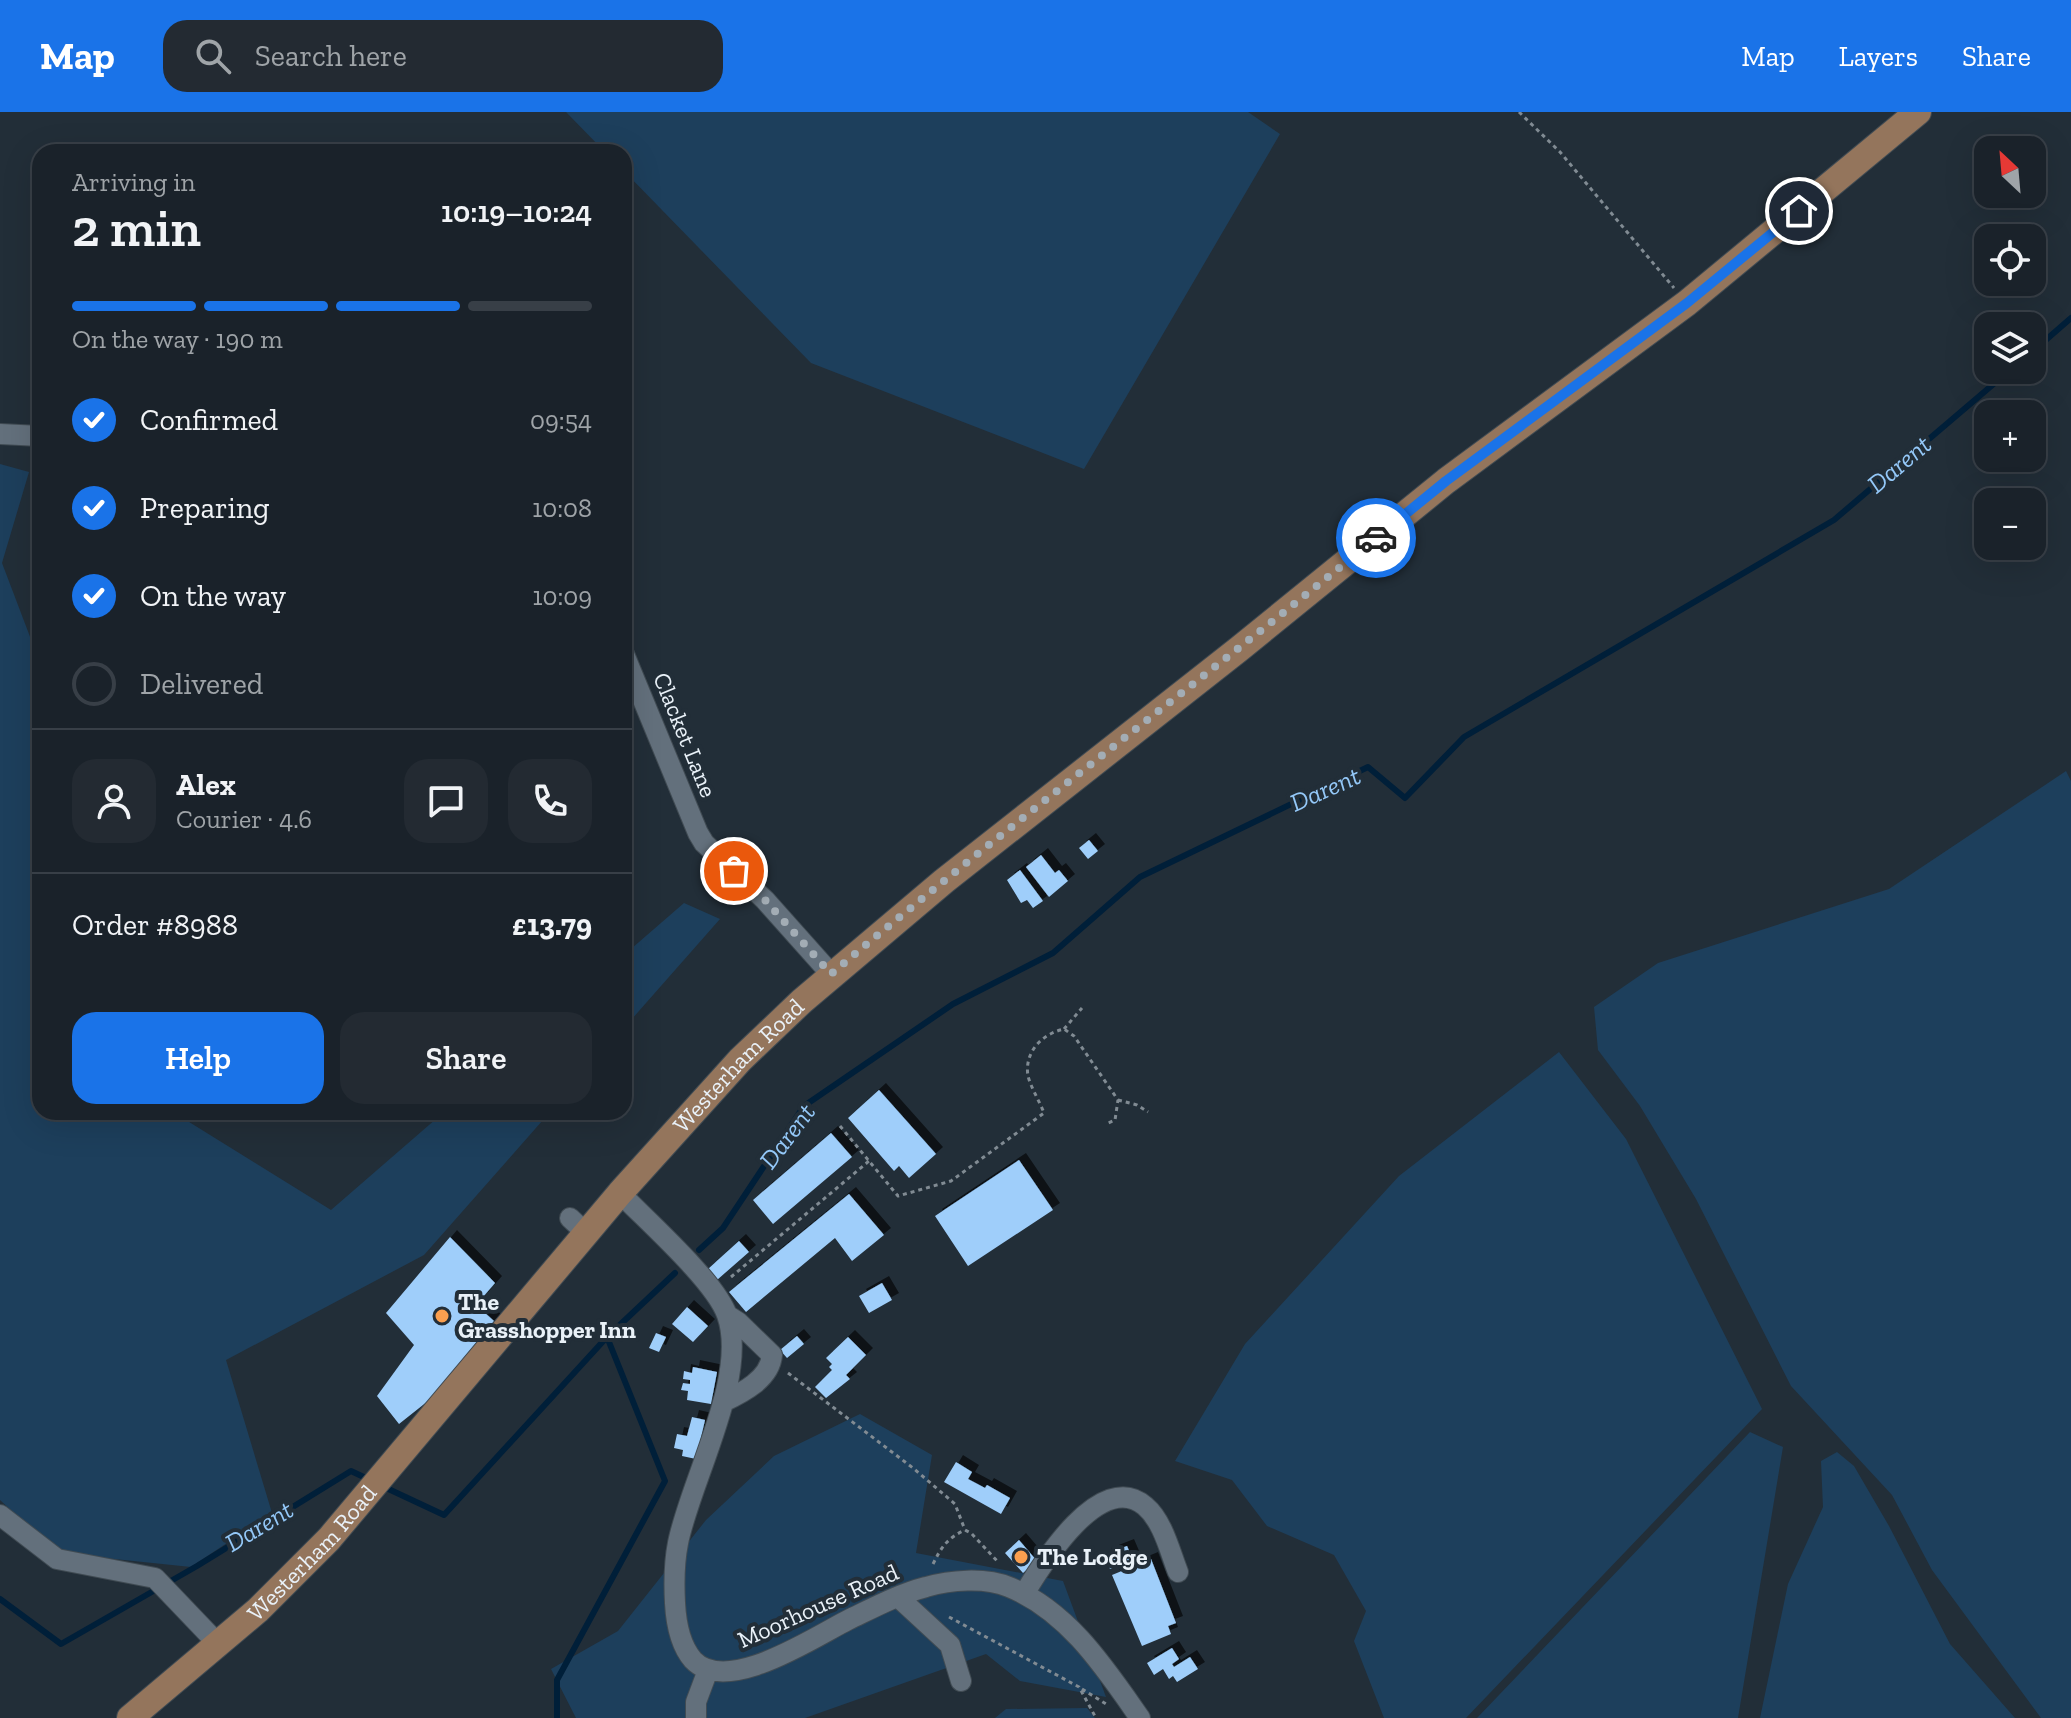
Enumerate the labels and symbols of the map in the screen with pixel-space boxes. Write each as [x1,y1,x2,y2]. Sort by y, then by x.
north arrow [1974,136,2046,208]
pin [1765,177,1833,245]
water label: Darent [1860,428,1938,500]
courier [1336,498,1416,578]
street label: Clacket Lane [647,668,724,801]
water label: Darent [1285,759,1365,819]
pin [700,837,768,905]
street label: Westerham Road [666,992,810,1139]
water label: Darent [752,1097,822,1175]
place label: The Grasshopper Inn [458,1287,636,1344]
marker: The Grasshopper Inn [433,1307,451,1325]
street label: Westerham Road [241,1479,382,1627]
water label: Darent [219,1493,299,1559]
place label: The Lodge [1037,1542,1148,1571]
marker: The Lodge [1012,1548,1030,1566]
street label: Moorhouse Road [733,1557,903,1654]

